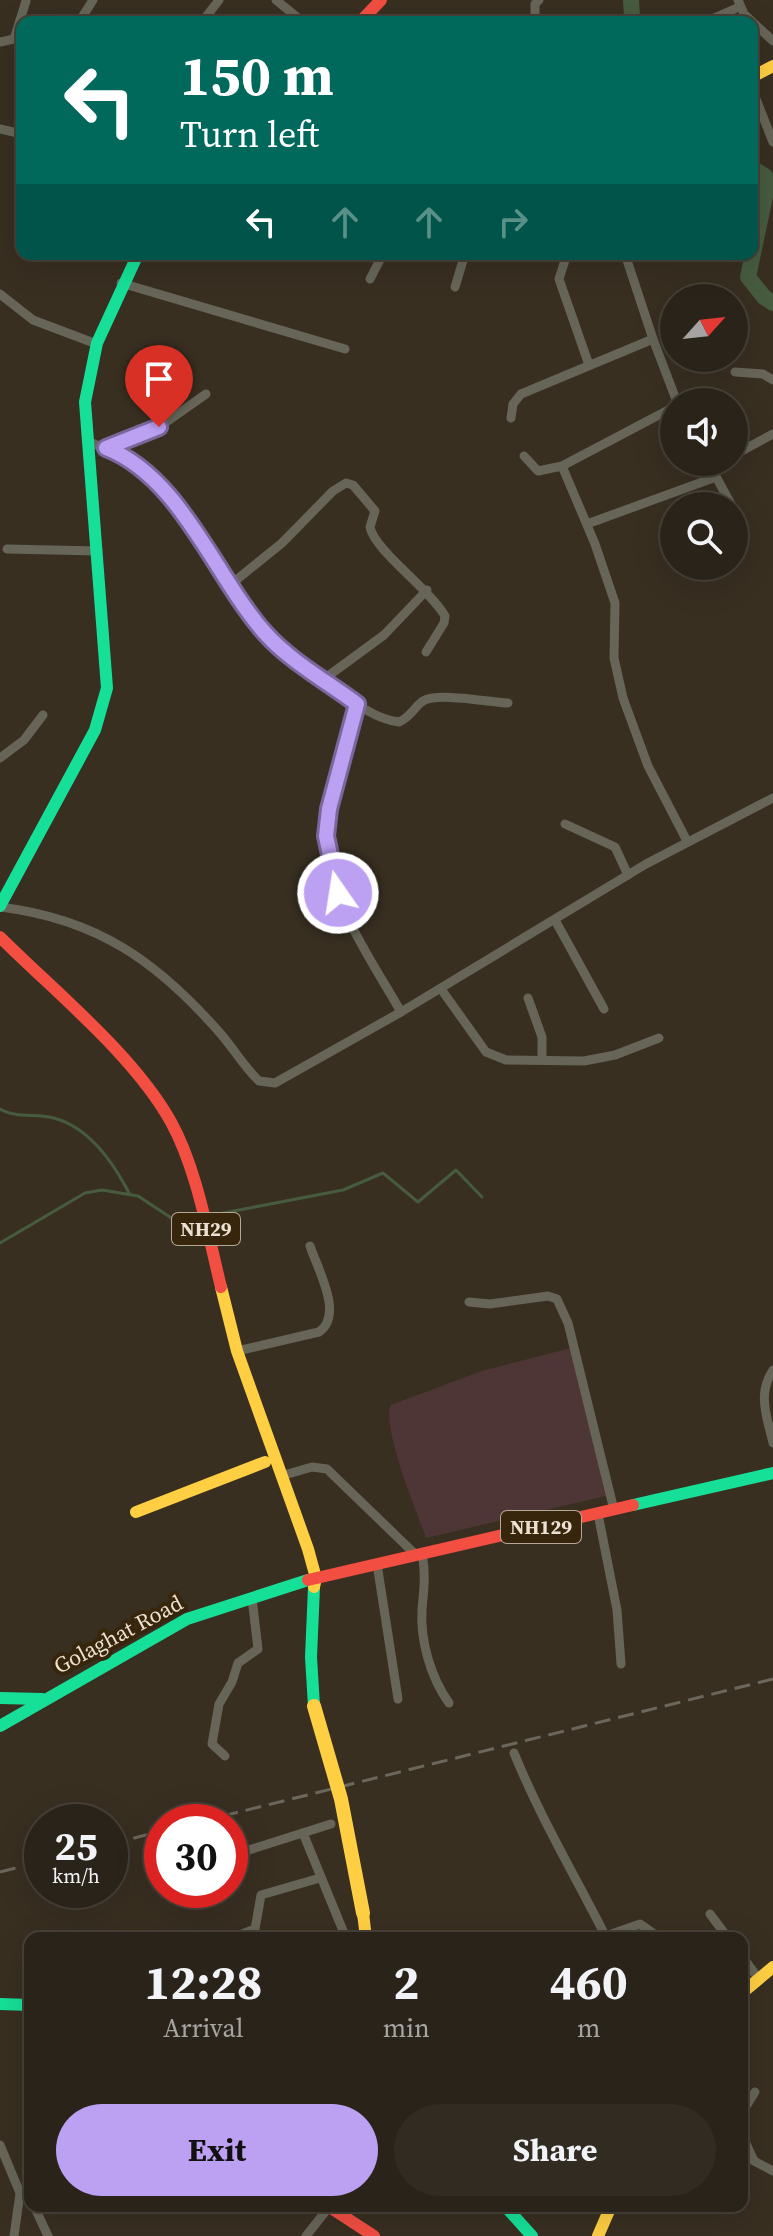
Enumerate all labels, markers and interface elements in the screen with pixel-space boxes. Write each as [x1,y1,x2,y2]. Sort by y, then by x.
text: 150 m [180,37,334,114]
icon: left [48,48,152,152]
text: Turn left [180,110,319,159]
icon: left [239,200,283,244]
icon: ahead [323,200,367,244]
icon: ahead [407,200,451,244]
icon: right [491,200,535,244]
north arrow [660,284,748,372]
map controls [660,284,748,580]
pin [125,345,193,427]
icon: arrive [137,357,181,401]
button: sound [660,388,748,476]
button: search [660,492,748,580]
position arrow [296,851,380,935]
road number: NH29 [172,1213,240,1245]
road number: NH129 [501,1511,581,1543]
street label: Golaghat Road [48,1587,188,1681]
speed limit sign: 30 [144,1804,248,1908]
text: 25 [54,1819,98,1873]
text: km/h [52,1862,100,1890]
text: 12:28 [144,1949,263,2015]
text: 2 [393,1949,419,2015]
text: 460 [550,1949,628,2015]
text: Arrival [163,2010,244,2046]
text: min [383,2010,430,2046]
text: m [577,2010,601,2046]
button: Exit [56,2104,378,2196]
button: Share [394,2104,716,2196]

